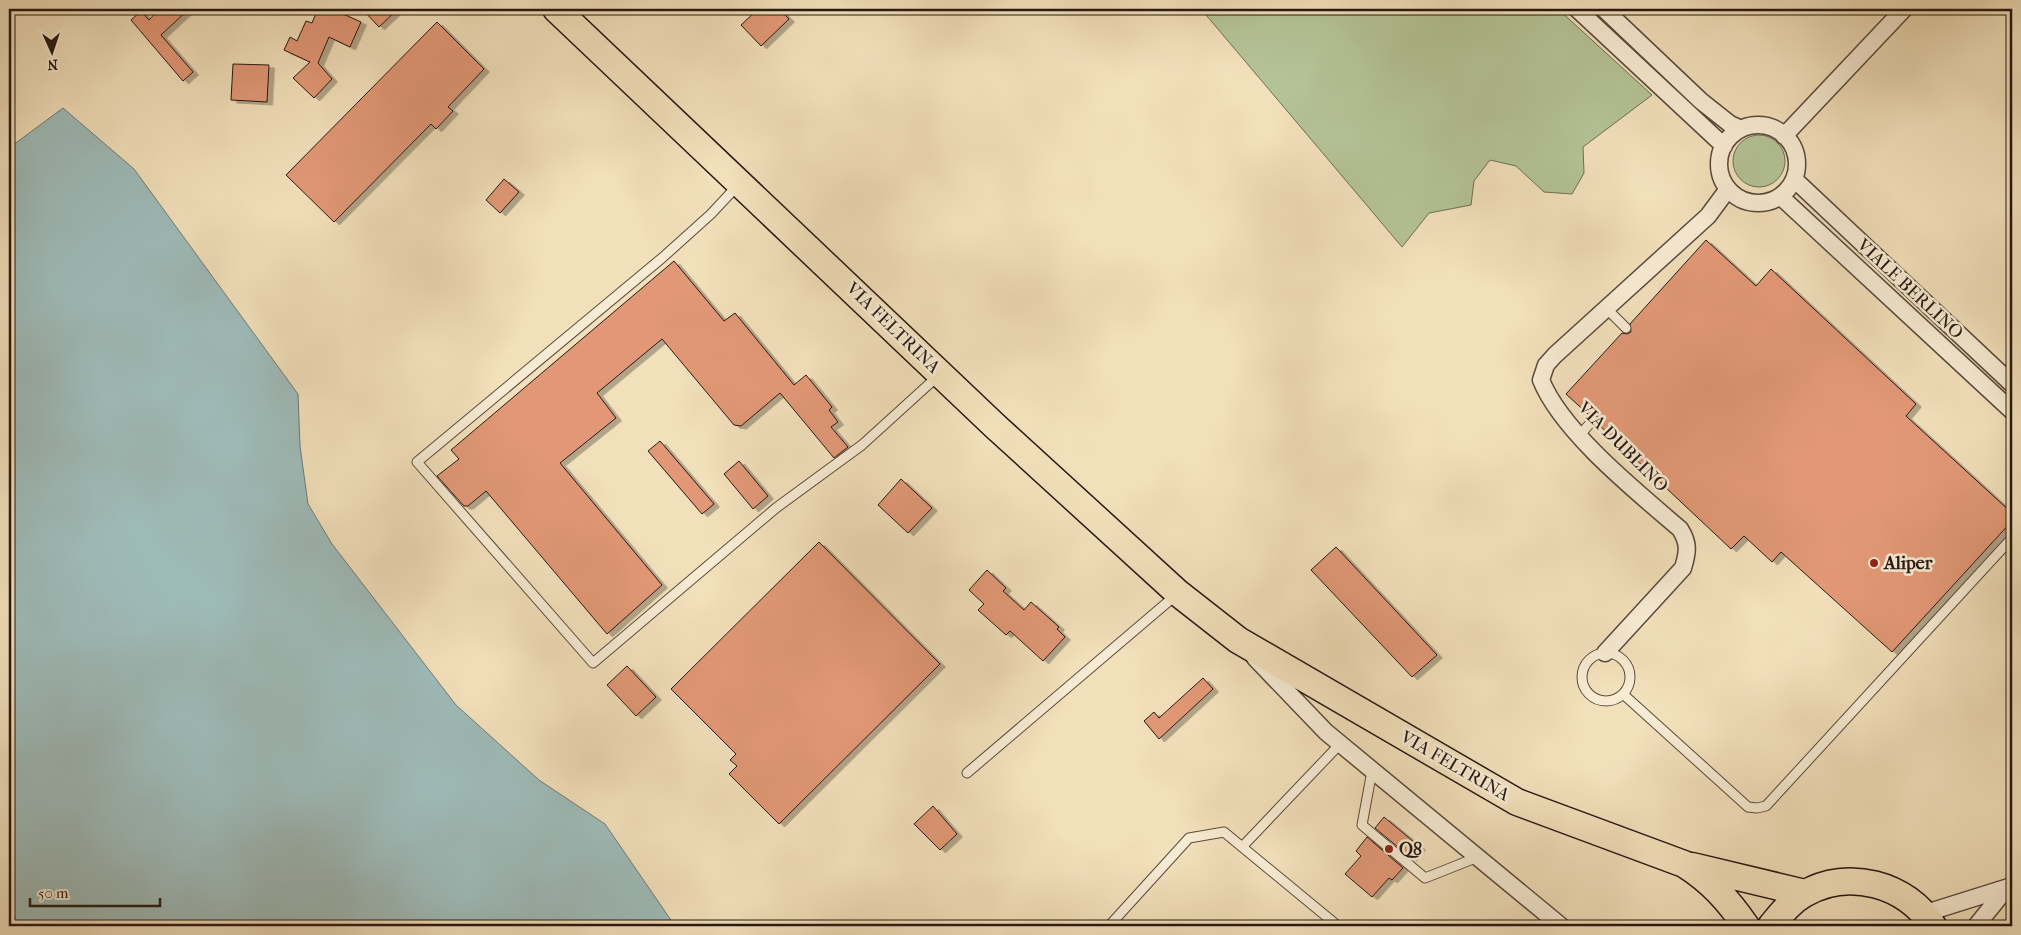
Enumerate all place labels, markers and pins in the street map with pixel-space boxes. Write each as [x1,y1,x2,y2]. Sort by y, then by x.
place label: Aliper [1883,553,1933,574]
marker: Aliper [1868,557,1880,569]
place label: Q8 [1399,839,1422,860]
marker: Q8 [1383,843,1395,855]

